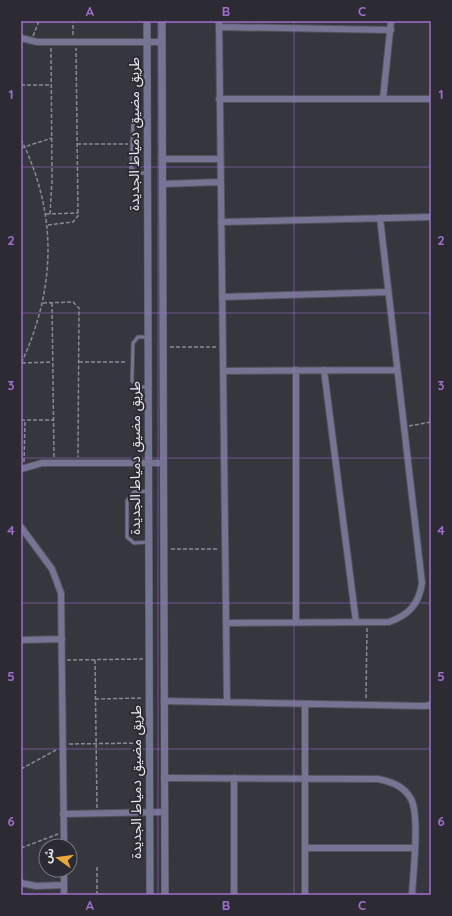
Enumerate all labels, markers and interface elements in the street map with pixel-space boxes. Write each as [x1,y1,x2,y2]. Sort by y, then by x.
text: A [86,3,95,19]
text: B [222,3,230,19]
text: C [358,3,366,19]
street label: طريق مضيق دمياط الجديدة [125,57,144,211]
text: 1 [8,86,14,102]
text: 1 [438,86,444,102]
text: 2 [7,232,15,248]
text: 2 [437,232,445,248]
text: 3 [8,377,15,393]
text: 3 [438,377,445,393]
street label: طريق مضيق دمياط الجديدة [126,381,145,535]
text: 4 [7,522,15,538]
text: 4 [437,522,445,538]
text: 5 [7,668,15,684]
text: 5 [437,668,445,684]
street label: طريق مضيق دمياط الجديدة [127,705,146,859]
text: 6 [7,813,15,829]
text: 6 [437,813,445,829]
north arrow [38,838,78,878]
text: ش [40,847,57,865]
text: A [86,897,95,913]
text: B [222,897,230,913]
text: C [358,897,366,913]

